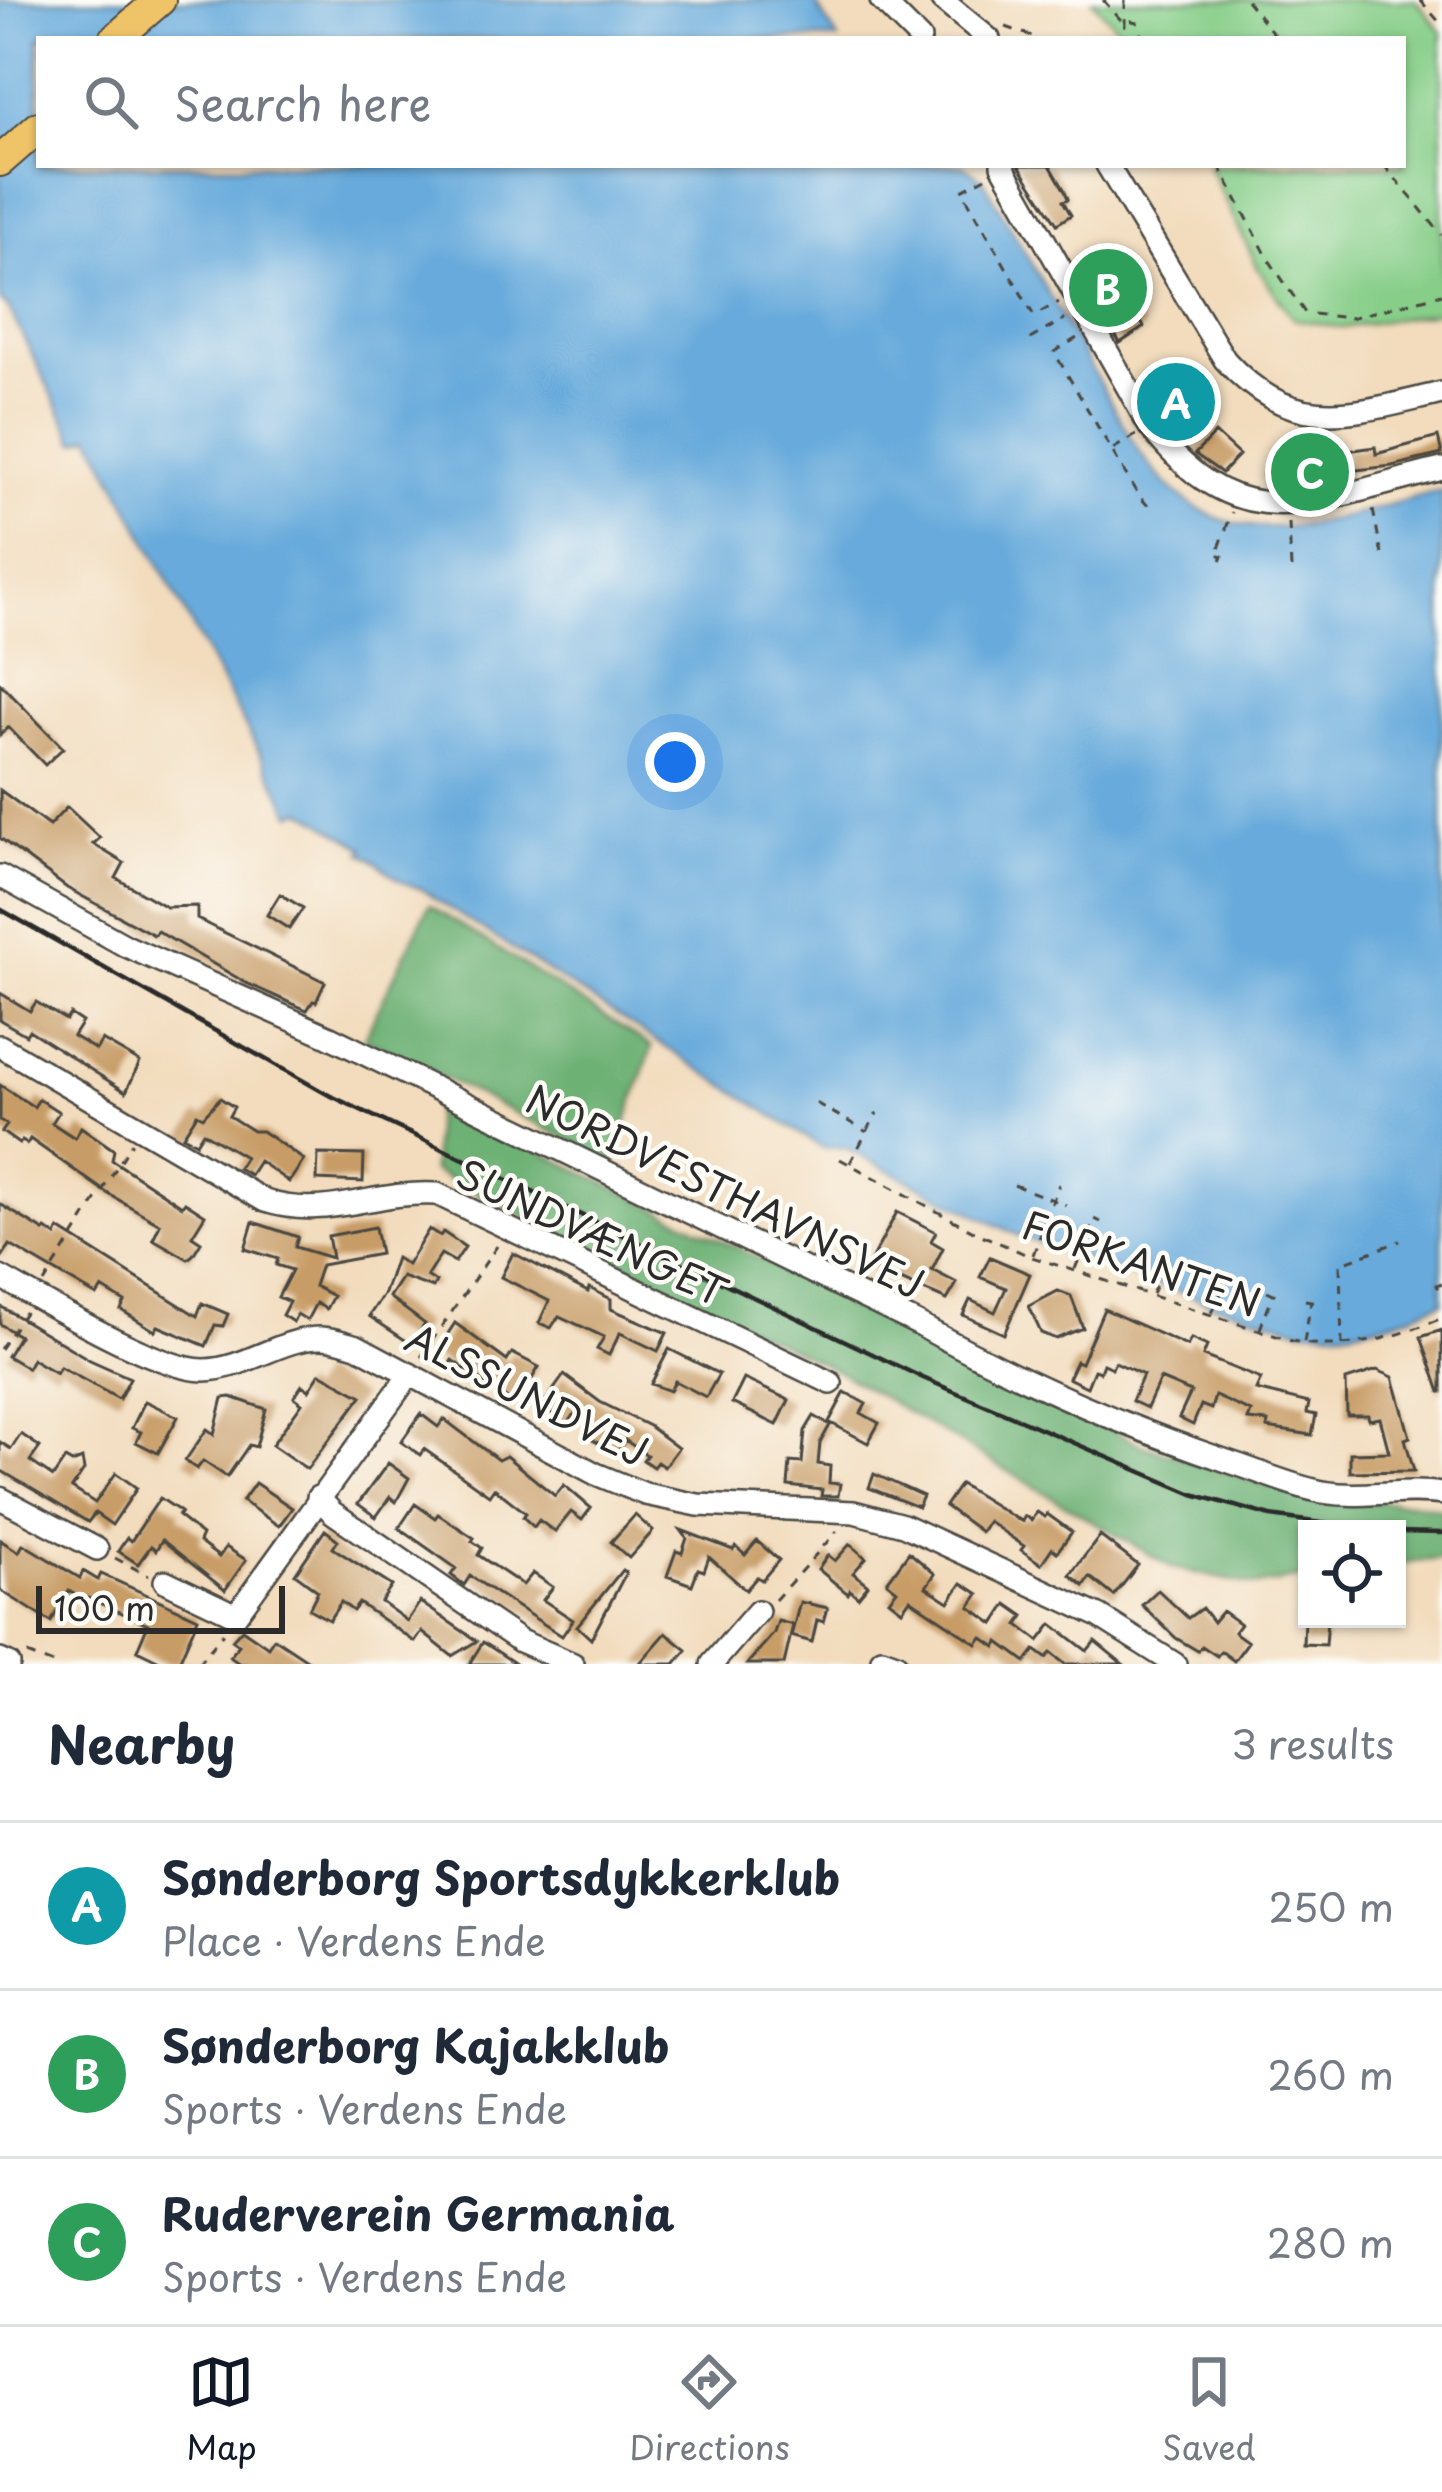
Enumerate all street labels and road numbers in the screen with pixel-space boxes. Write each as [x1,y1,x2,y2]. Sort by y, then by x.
street label: NORDVESTHAVNSVEJ [517,1068,935,1312]
street label: SUNDVÆNGET [448,1142,738,1320]
street label: FORKANTEN [1015,1194,1269,1330]
street label: ALSSUNDVEJ [396,1307,660,1479]

